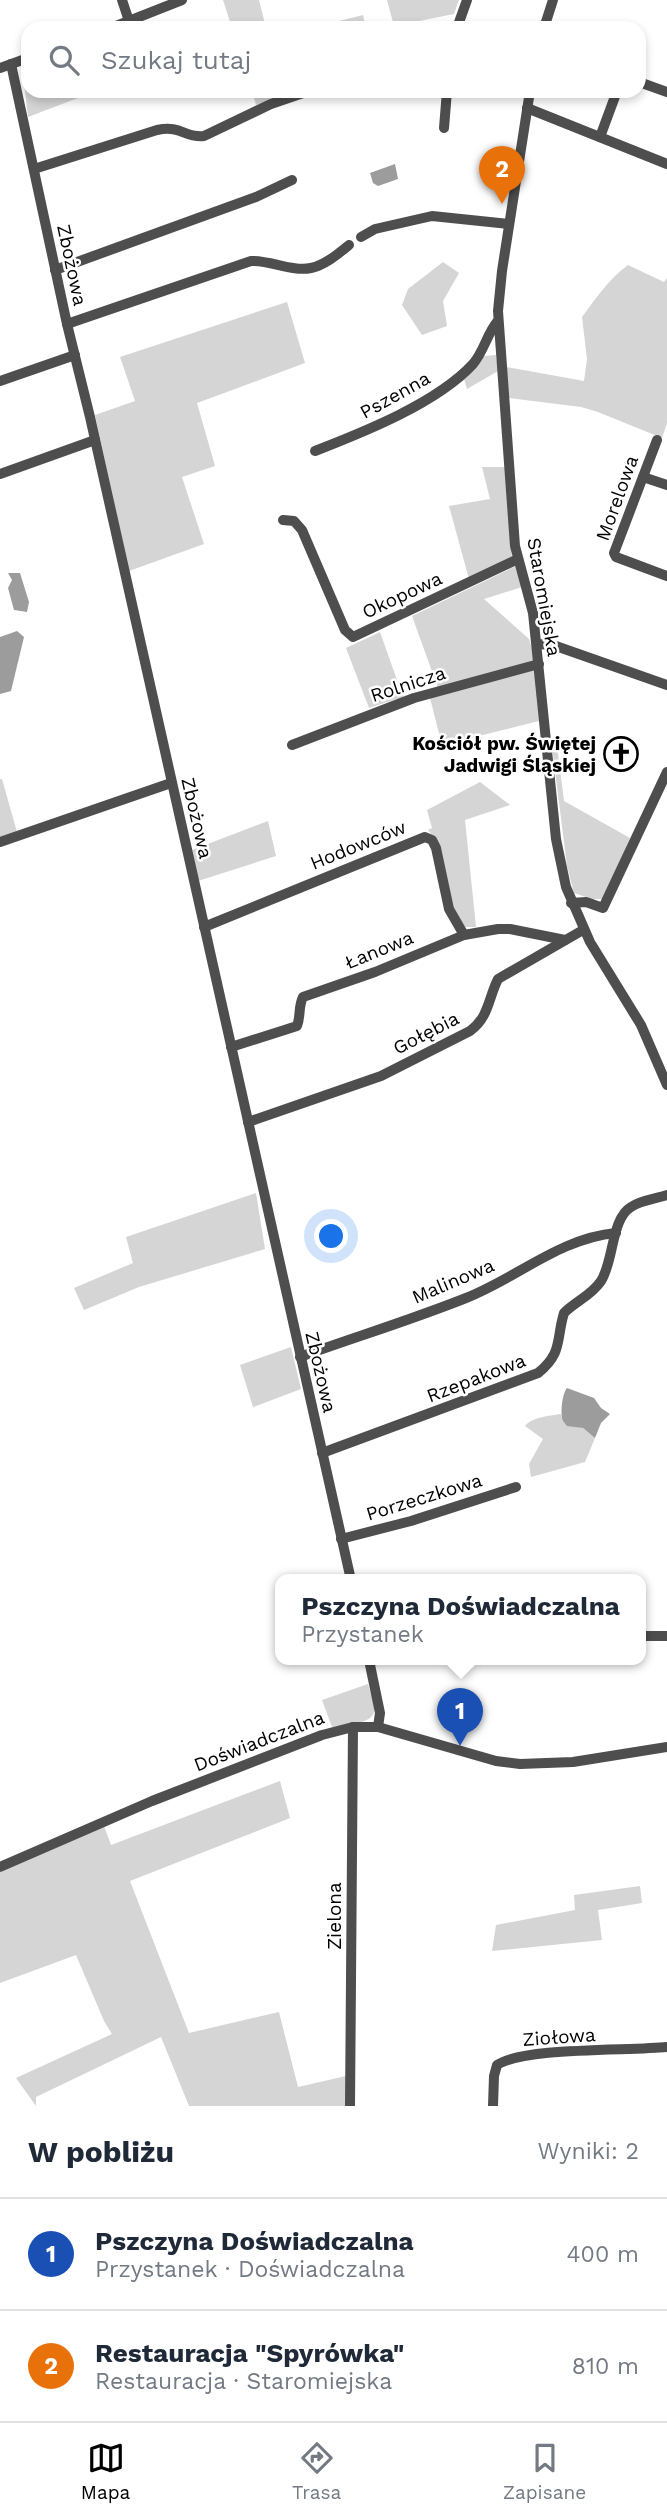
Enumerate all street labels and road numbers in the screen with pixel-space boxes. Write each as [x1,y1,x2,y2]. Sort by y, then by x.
street label: Zbożowa [52,222,92,308]
street label: Pszenna [356,366,434,424]
street label: Morelowa [591,452,643,544]
street label: Staromiejska [522,536,566,658]
street label: Okopowa [358,566,446,623]
street label: Rolnicza [367,661,449,707]
street label: Zbożowa [176,775,218,861]
street label: Hodowców [307,815,409,875]
street label: Łanowa [341,926,417,974]
street label: Gołębia [389,1007,463,1059]
street label: Malinowa [408,1253,498,1309]
street label: Zbożowa [300,1329,342,1415]
street label: Rzepakowa [423,1349,529,1407]
street label: Porzeczkowa [363,1468,485,1526]
street label: Doświadczalna [190,1705,328,1776]
street label: Zielona [323,1882,346,1950]
street label: Ziołowa [522,2023,596,2051]

